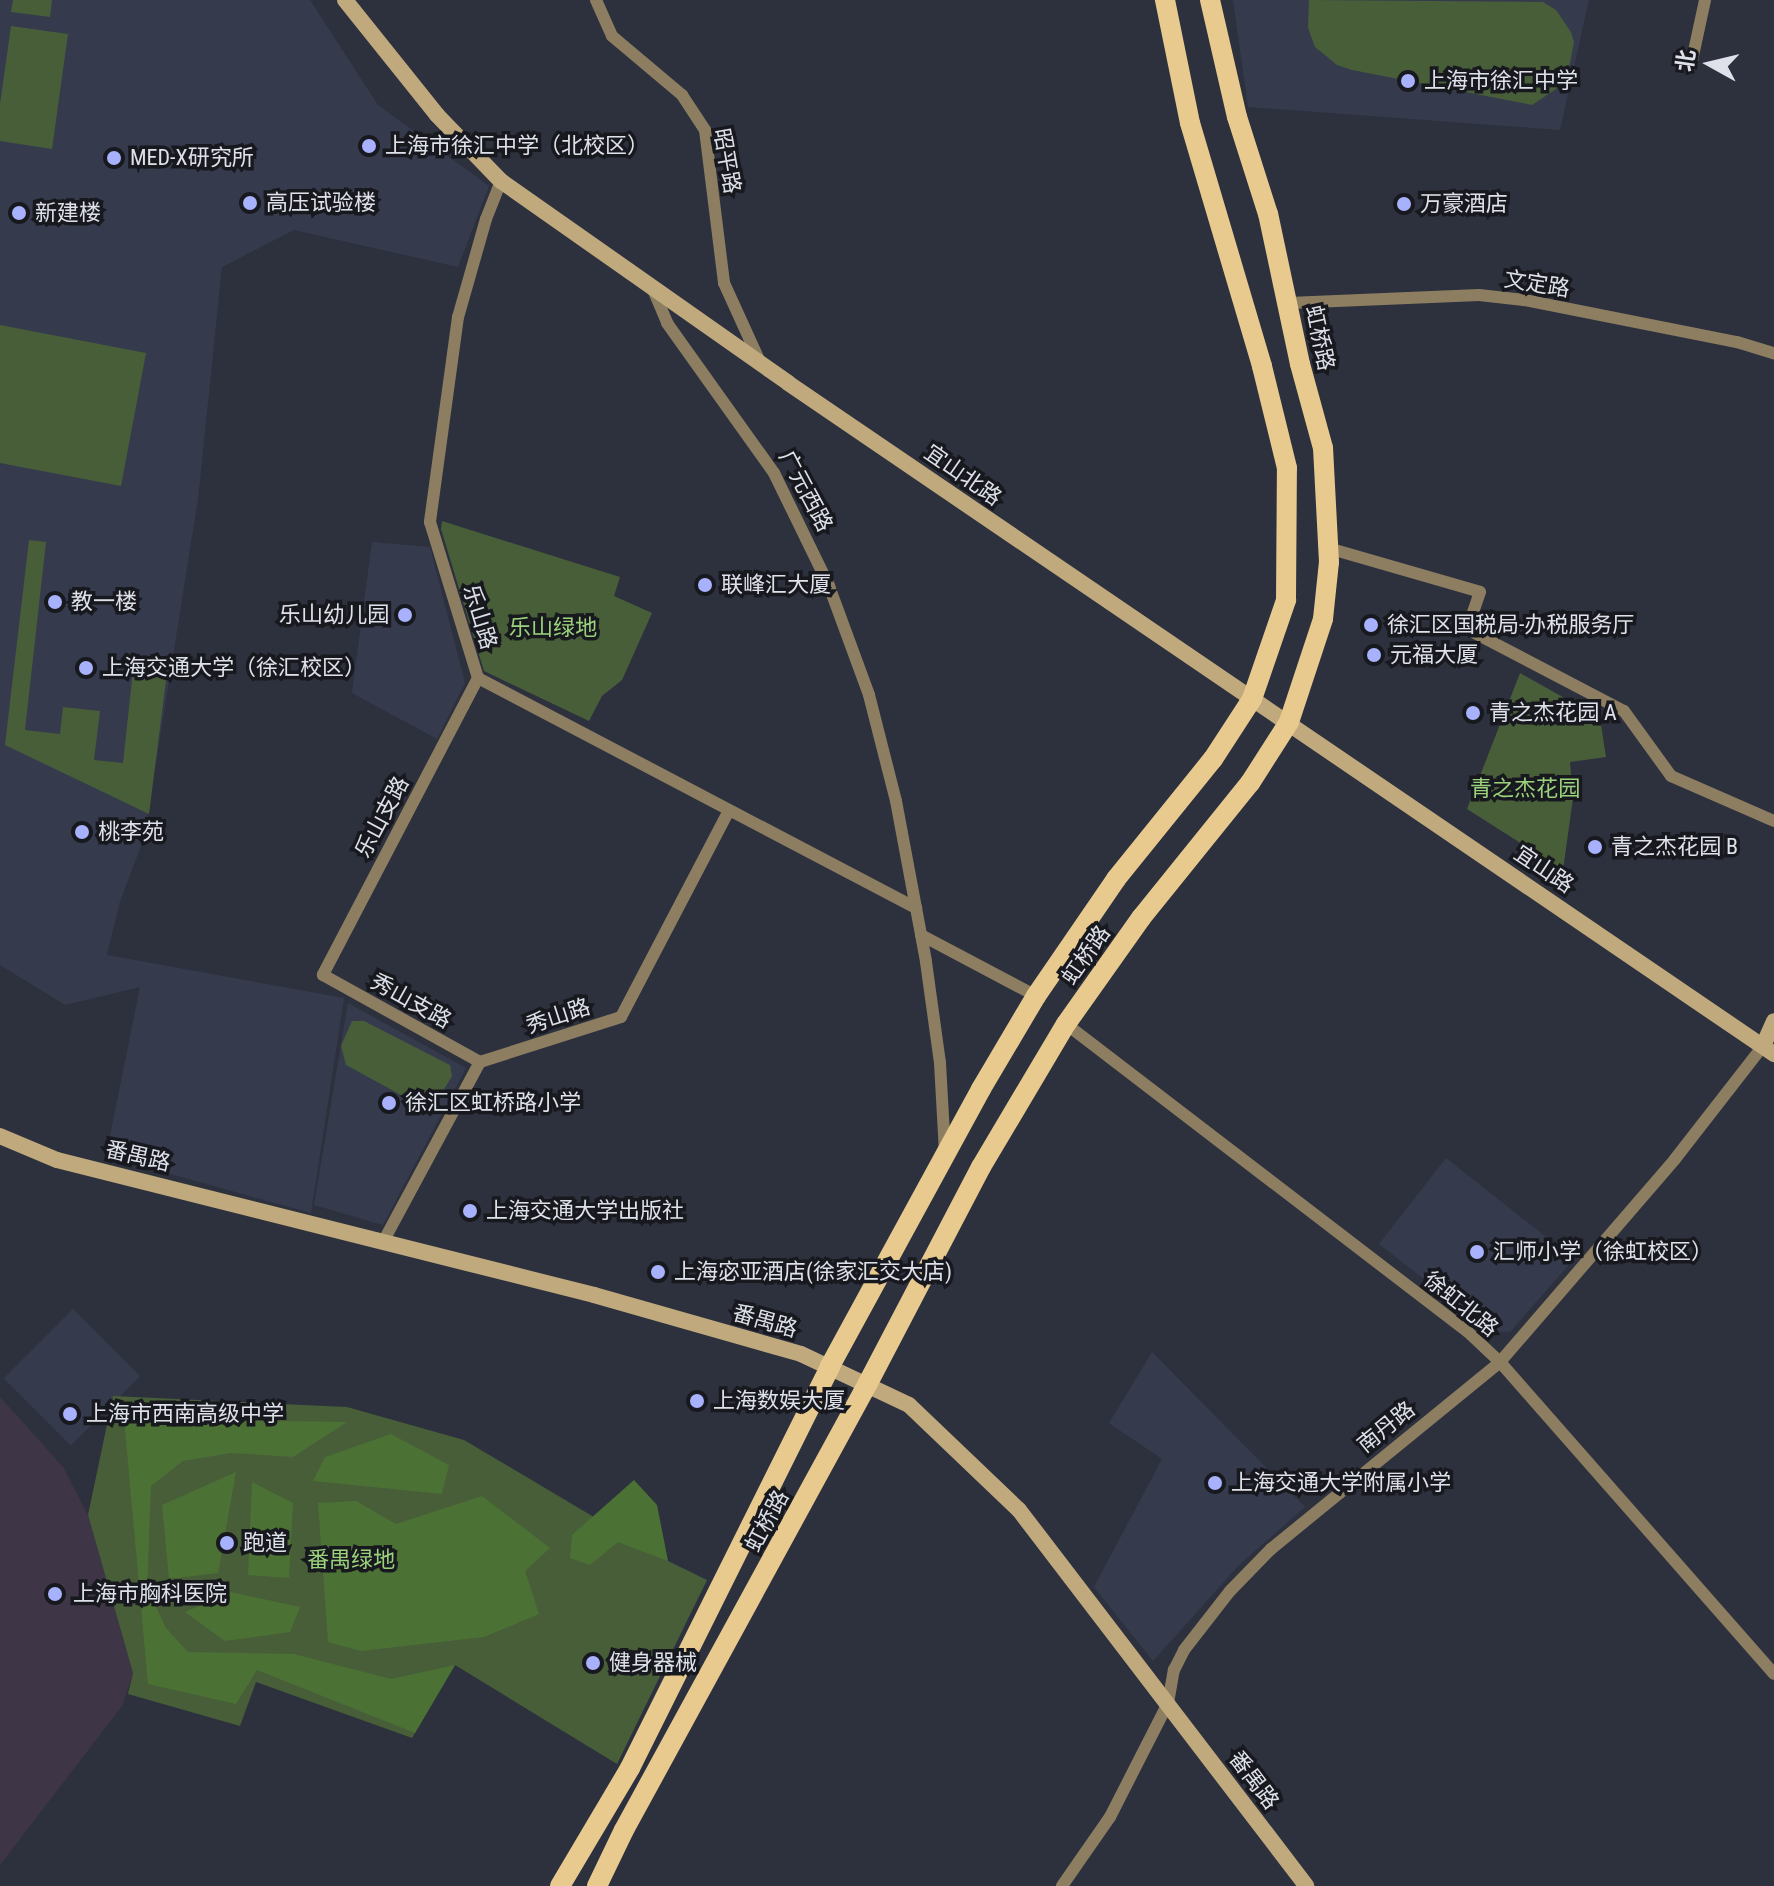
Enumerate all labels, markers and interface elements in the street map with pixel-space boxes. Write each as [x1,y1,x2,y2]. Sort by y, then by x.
north arrow [1670,24,1750,104]
text: 北 [1672,48,1700,73]
place label: 上海市徐汇中学 [1424,68,1578,94]
marker: 上海市徐汇中学 [1399,72,1417,90]
street label: 昭平路 [708,126,746,196]
place label: 上海市徐汇中学（北校区） [385,133,649,159]
marker: 上海市徐汇中学（北校区） [360,137,378,155]
place label: MED-X研究所 [130,145,254,171]
marker: MED-X研究所 [105,149,123,167]
place label: 高压试验楼 [266,190,376,216]
place label: 万豪酒店 [1420,191,1508,217]
marker: 高压试验楼 [241,194,259,212]
marker: 万豪酒店 [1395,195,1413,213]
place label: 新建楼 [35,200,101,226]
marker: 新建楼 [10,204,28,222]
street label: 文定路 [1502,266,1572,302]
street label: 虹桥路 [1300,303,1340,373]
street label: 宜山北路 [919,439,1007,511]
street label: 广元西路 [774,446,838,536]
place label: 联峰汇大厦 [721,572,831,598]
marker: 联峰汇大厦 [696,576,714,594]
street label: 乐山路 [458,582,502,652]
place label: 教一楼 [71,589,137,615]
marker: 教一楼 [46,593,64,611]
place label: 乐山幼儿园 [279,602,389,628]
marker: 乐山幼儿园 [396,606,414,624]
place label: 徐汇区国税局-办税服务厅 [1387,612,1634,638]
park label: 乐山绿地 [509,615,597,641]
marker: 徐汇区国税局-办税服务厅 [1362,616,1380,634]
place label: 元福大厦 [1390,642,1478,668]
marker: 元福大厦 [1365,646,1383,664]
place label: 上海交通大学（徐汇校区） [102,655,366,681]
marker: 上海交通大学（徐汇校区） [77,659,95,677]
place label: 青之杰花园 A [1489,700,1617,726]
marker: 青之杰花园 A [1464,704,1482,722]
street label: 乐山支路 [350,772,414,862]
park label: 青之杰花园 [1470,776,1580,802]
place label: 桃李苑 [98,819,164,845]
marker: 桃李苑 [73,823,91,841]
place label: 青之杰花园 B [1611,834,1738,860]
marker: 青之杰花园 B [1586,838,1604,856]
street label: 宜山路 [1509,840,1579,898]
street label: 虹桥路 [1056,920,1116,990]
street label: 秀山支路 [366,968,456,1034]
street label: 秀山路 [523,993,593,1039]
place label: 徐汇区虹桥路小学 [405,1090,581,1116]
marker: 徐汇区虹桥路小学 [380,1094,398,1112]
street label: 番禺路 [103,1136,173,1176]
place label: 上海交通大学出版社 [486,1198,684,1224]
marker: 上海交通大学出版社 [461,1202,479,1220]
place label: 汇师小学（徐虹校区） [1493,1239,1713,1265]
marker: 汇师小学（徐虹校区） [1468,1243,1486,1261]
place label: 上海宓亚酒店(徐家汇交大店) [674,1259,952,1285]
marker: 上海宓亚酒店(徐家汇交大店) [649,1263,667,1281]
street label: 徐虹北路 [1418,1266,1504,1342]
street label: 番禺路 [730,1299,800,1343]
place label: 上海数娱大厦 [713,1388,845,1414]
marker: 上海数娱大厦 [688,1392,706,1410]
street label: 南丹路 [1352,1396,1420,1458]
place label: 上海市西南高级中学 [86,1401,284,1427]
marker: 上海市西南高级中学 [61,1405,79,1423]
place label: 上海交通大学附属小学 [1231,1470,1451,1496]
marker: 上海交通大学附属小学 [1206,1474,1224,1492]
street label: 虹桥路 [740,1486,794,1556]
place label: 跑道 [243,1530,287,1556]
marker: 跑道 [218,1534,236,1552]
park label: 番禺绿地 [307,1547,395,1573]
place label: 上海市胸科医院 [73,1581,227,1607]
marker: 上海市胸科医院 [44,1583,66,1605]
place label: 健身器械 [609,1650,697,1676]
marker: 健身器械 [584,1654,602,1672]
street label: 番禺路 [1224,1746,1284,1814]

